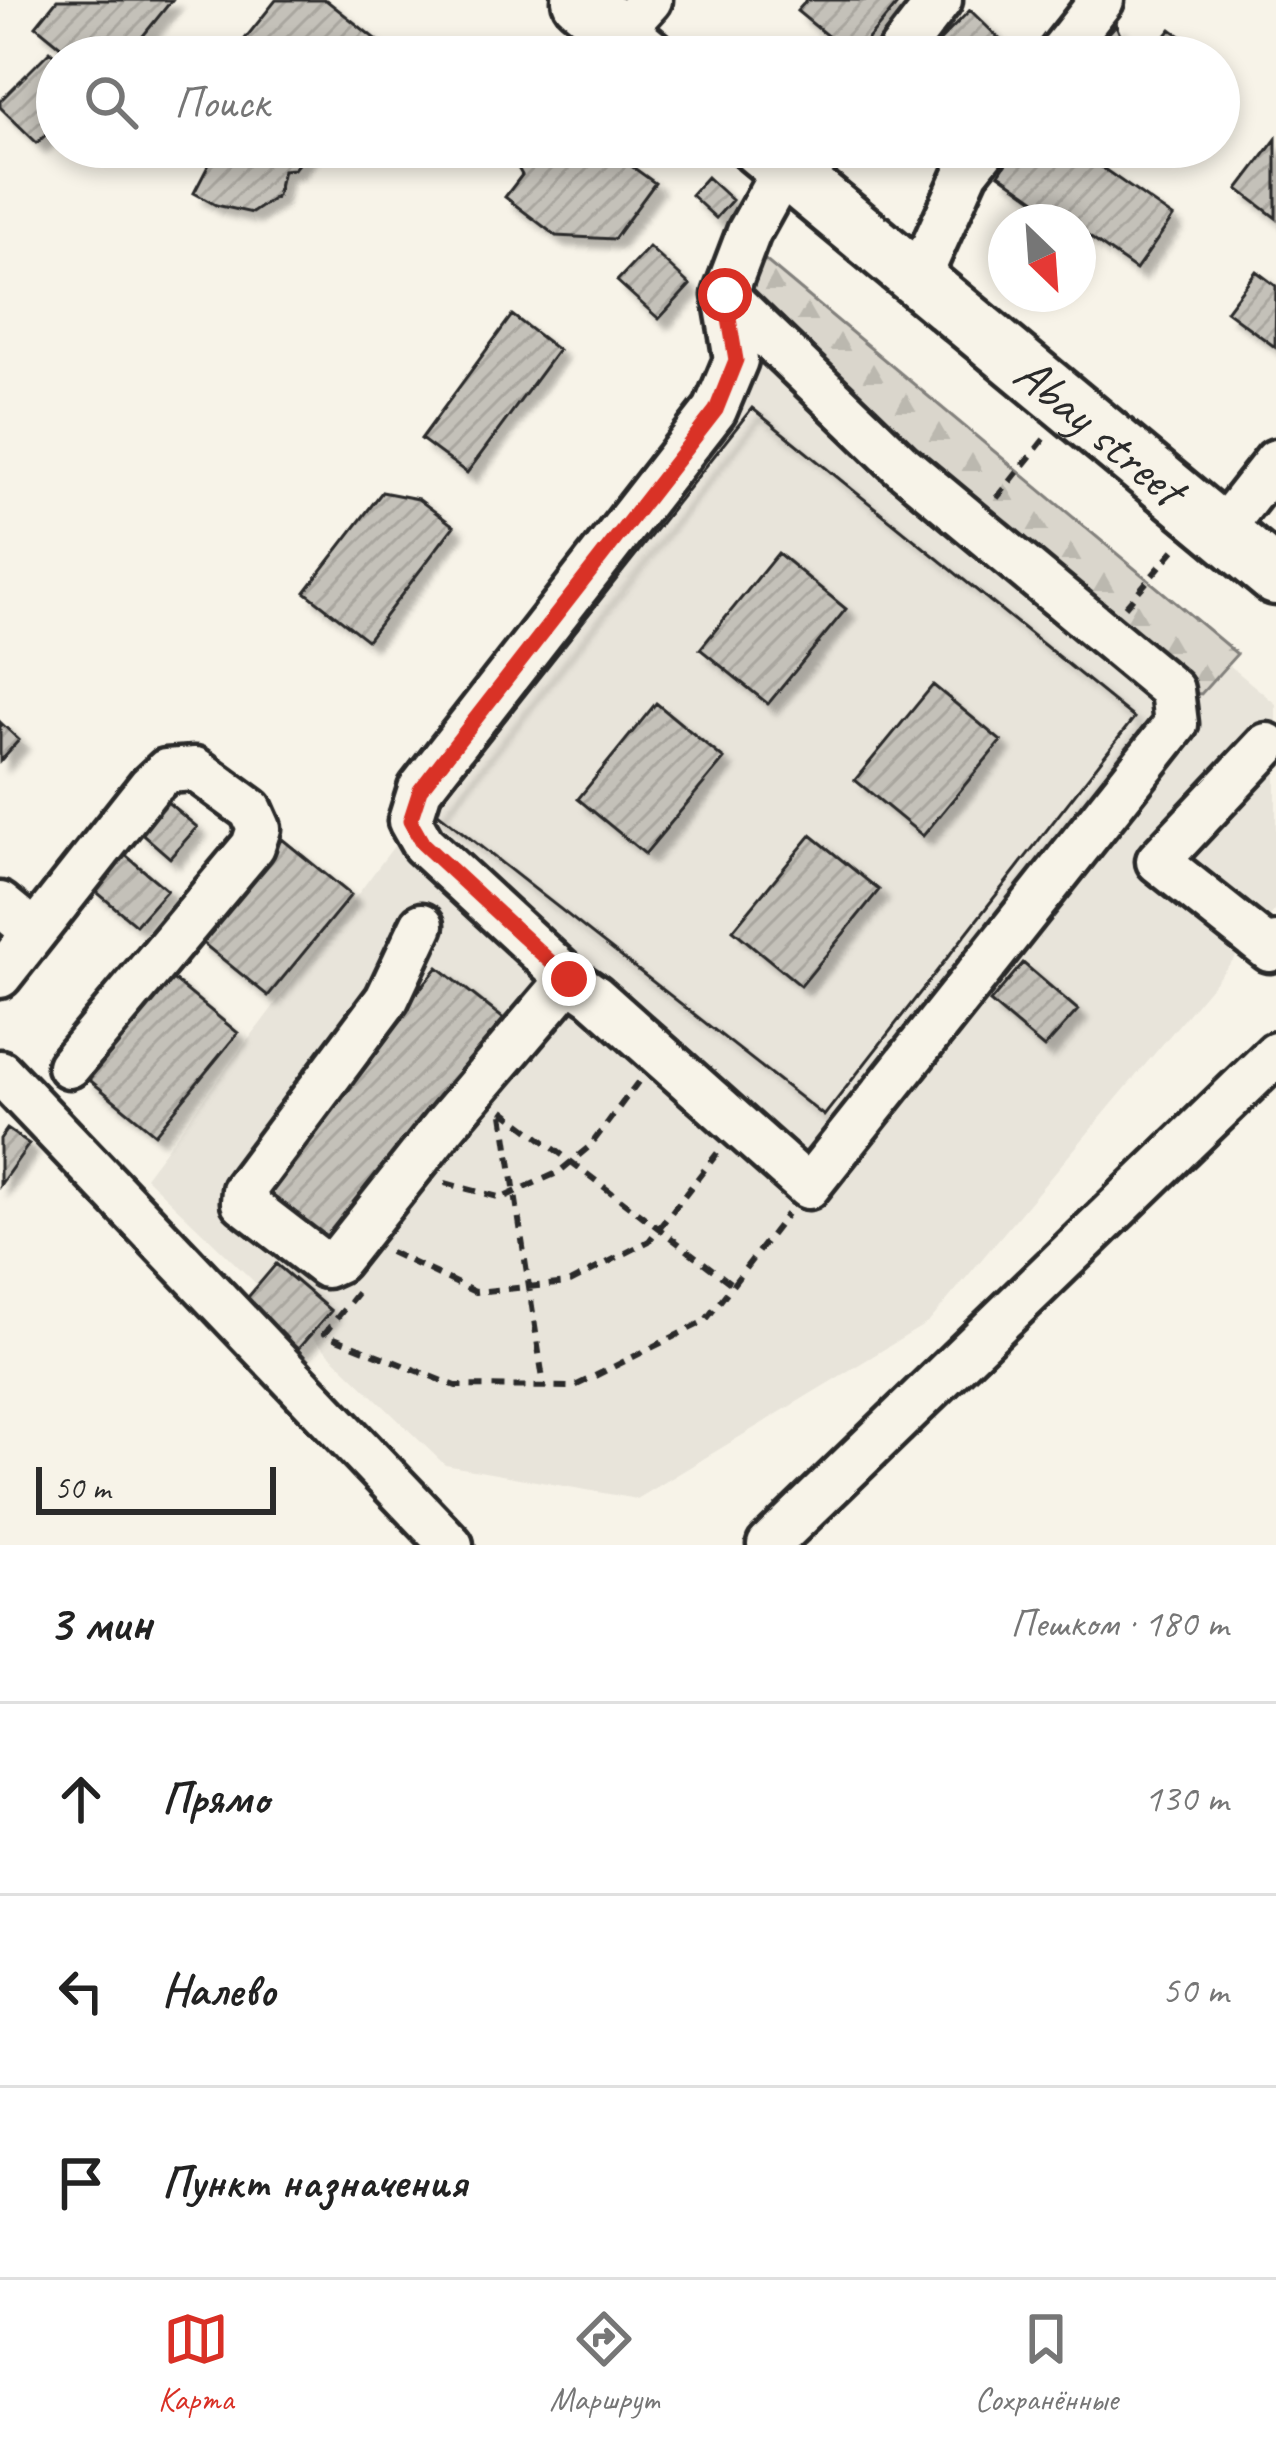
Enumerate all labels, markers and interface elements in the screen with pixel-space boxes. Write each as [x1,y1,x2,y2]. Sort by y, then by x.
search box [36,36,1240,168]
icon: search [78,69,144,135]
text: Поиск [174,74,269,131]
north arrow [988,204,1096,312]
route start [698,268,752,322]
street label: Abay street [1001,341,1203,524]
route end [542,952,596,1006]
scale bar [36,1461,276,1514]
text: 50 m [54,1467,110,1509]
text: 3 мин [48,1591,152,1655]
text: Пешком · 180 m [1010,1599,1228,1648]
icon: ahead [48,1766,114,1832]
text: Прямо [162,1770,269,1827]
text: 130 m [1144,1774,1228,1823]
icon: left [48,1958,114,2024]
text: Налево [162,1962,276,2019]
text: 50 m [1162,1966,1228,2015]
icon: arrive [48,2150,114,2216]
text: Пункт назначения [162,2154,467,2211]
tab: Карта [158,2306,234,2420]
tab: Маршрут [550,2306,659,2420]
tab: Сохранённые [975,2306,1118,2420]

